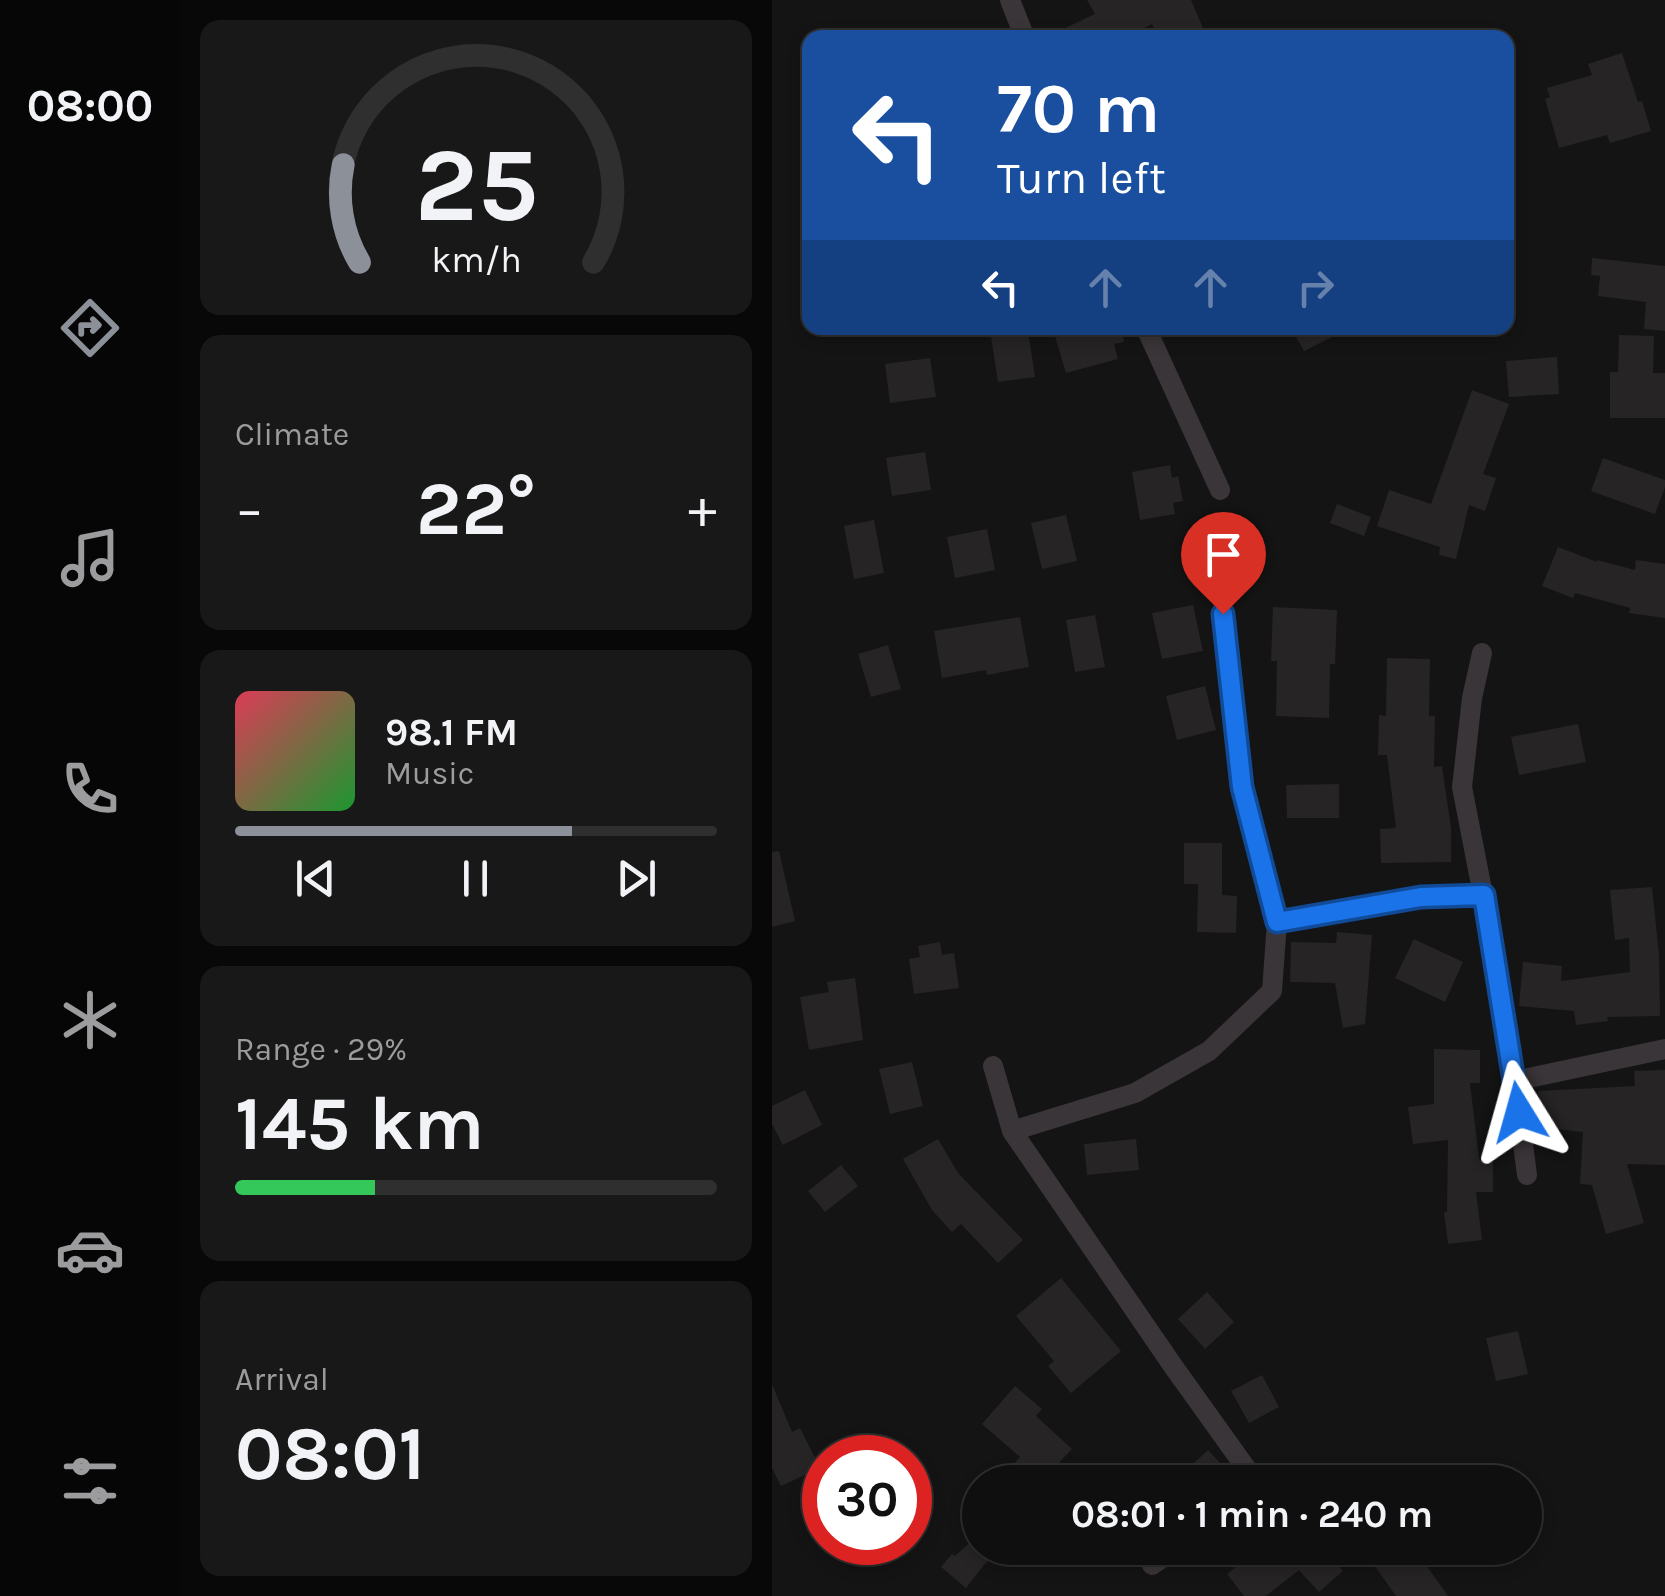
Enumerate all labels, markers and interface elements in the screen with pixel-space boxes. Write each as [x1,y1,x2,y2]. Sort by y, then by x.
text: 70 m [997,68,1160,150]
icon: left [832,70,962,200]
text: 08:00 [27,80,153,132]
text: 25 [414,125,538,246]
text: Turn left [997,152,1166,204]
text: km/h [431,239,521,281]
icon: left [973,260,1028,315]
icon: ahead [1078,260,1133,315]
icon: ahead [1183,260,1238,315]
icon: right [1288,260,1343,315]
icon: directions [55,293,125,363]
text: Climate [235,416,349,453]
text: 22° [416,465,536,553]
text: − [235,477,264,541]
text: + [688,477,717,541]
pin [1181,512,1266,615]
icon: music [55,523,125,593]
icon: arrive [1196,527,1251,582]
text: 98.1 FM [385,710,518,755]
icon: phone [55,754,125,824]
text: Music [385,755,474,792]
icon: previous [288,851,343,906]
icon: pause [448,851,503,906]
icon: next [609,851,664,906]
icon: climate [55,985,125,1055]
text: Range · 29% [235,1031,407,1068]
position arrow [1467,1060,1571,1164]
text: 145 km [235,1080,485,1168]
icon: car [55,1215,125,1285]
text: Arrival [235,1361,329,1398]
text: 08:01 [235,1410,425,1498]
speed limit sign: 30 [802,1435,932,1565]
icon: filters [55,1446,125,1516]
text: 08:01 · 1 min · 240 m [1071,1492,1433,1537]

